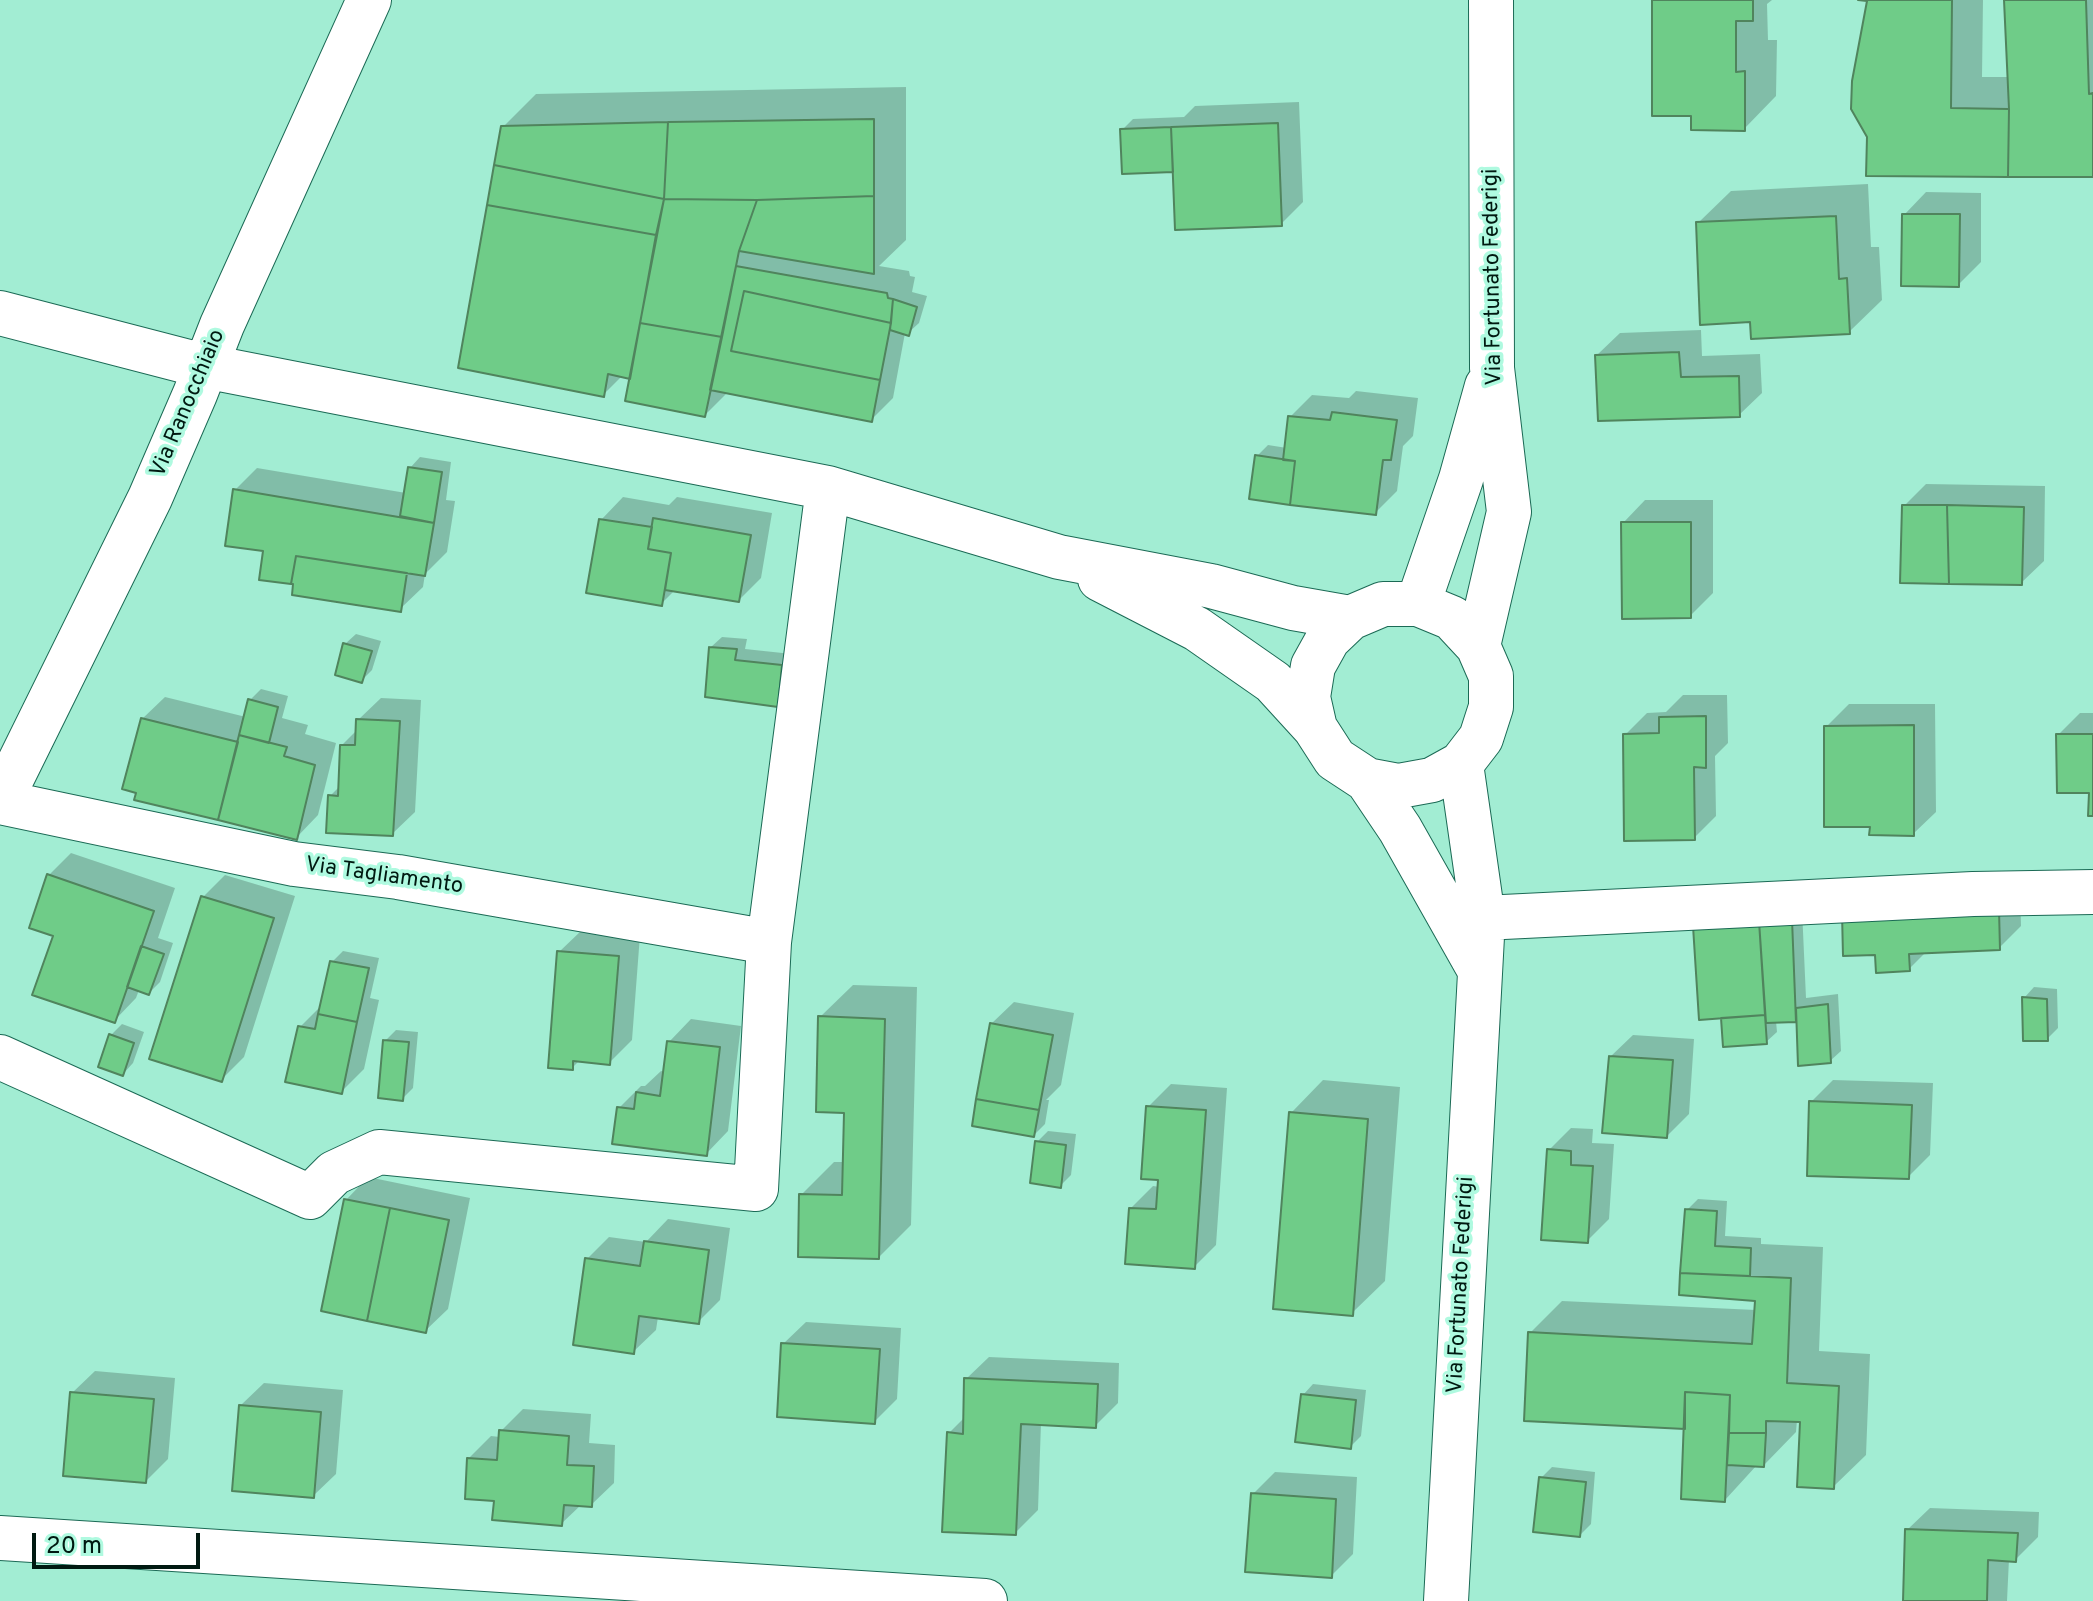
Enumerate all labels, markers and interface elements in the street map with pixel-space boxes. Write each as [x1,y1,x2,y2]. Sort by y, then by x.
street label: Via Fortunato Federigi [1479,168,1509,386]
street label: Via Ranocchiaio [146,326,232,482]
street label: Via Tagliamento [303,853,465,901]
street label: Via Fortunato Federigi [1443,1176,1481,1394]
scale bar [36,1517,204,1567]
text: 20 m [46,1532,102,1562]

